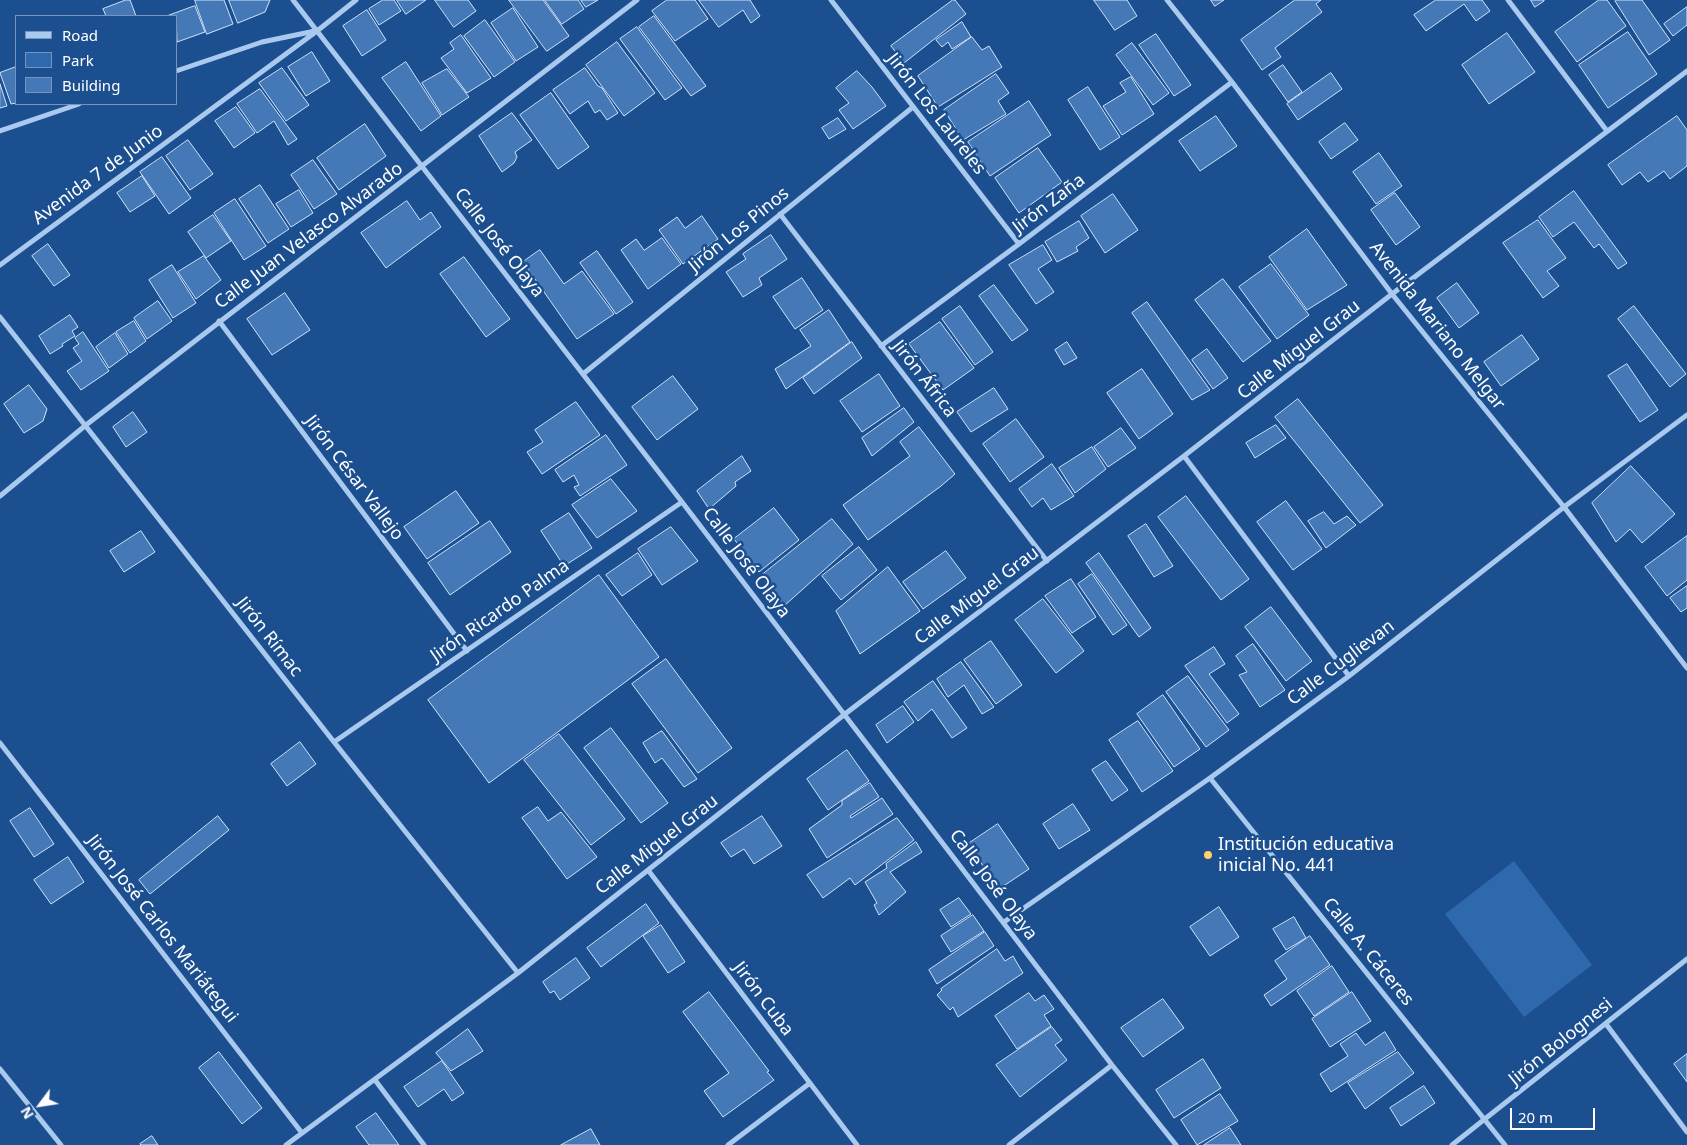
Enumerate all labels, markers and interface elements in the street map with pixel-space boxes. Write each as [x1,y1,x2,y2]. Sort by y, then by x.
legend [15,15,178,105]
text: Road [62,25,98,45]
street label: Jirón Los Laureles [882,49,990,179]
text: Park [62,50,94,70]
text: Building [62,75,120,95]
street label: Avenida 7 de Junio [29,120,167,230]
street label: Calle Juan Velasco Alvarado [211,158,407,314]
street label: Jirón Zaña [1009,170,1089,238]
street label: Jirón Los Pinos [684,183,794,277]
street label: Calle José Olaya [450,184,548,302]
street label: Avenida Mariano Melgar [1365,238,1509,414]
street label: Calle Miguel Grau [1233,295,1365,405]
street label: Jirón África [887,336,961,422]
street label: Jirón César Vallejo [300,411,408,545]
street label: Calle José Olaya [697,503,795,623]
street label: Calle Miguel Grau [911,542,1043,650]
street label: Jirón Ricardo Palma [427,555,573,667]
street label: Jirón Rímac [231,593,307,681]
street label: Calle Cuglievan [1283,616,1399,710]
street label: Calle Miguel Grau [591,790,723,900]
street label: Calle José Olaya [944,825,1042,945]
street label: Jirón José Carlos Mariátegui [82,831,242,1027]
place label: Institución educativa inicial No. 441 [1218,834,1394,876]
marker: Institución educativa inicial No. 441 [1202,849,1214,861]
street label: Calle A. Cáceres [1318,894,1418,1010]
street label: Jirón Cuba [728,958,798,1040]
street label: Jirón Bolognesi [1505,994,1617,1090]
north arrow [15,1080,65,1130]
scale bar [1512,1098,1597,1130]
text: N [16,1103,38,1123]
text: 20 m [1518,1107,1553,1127]

